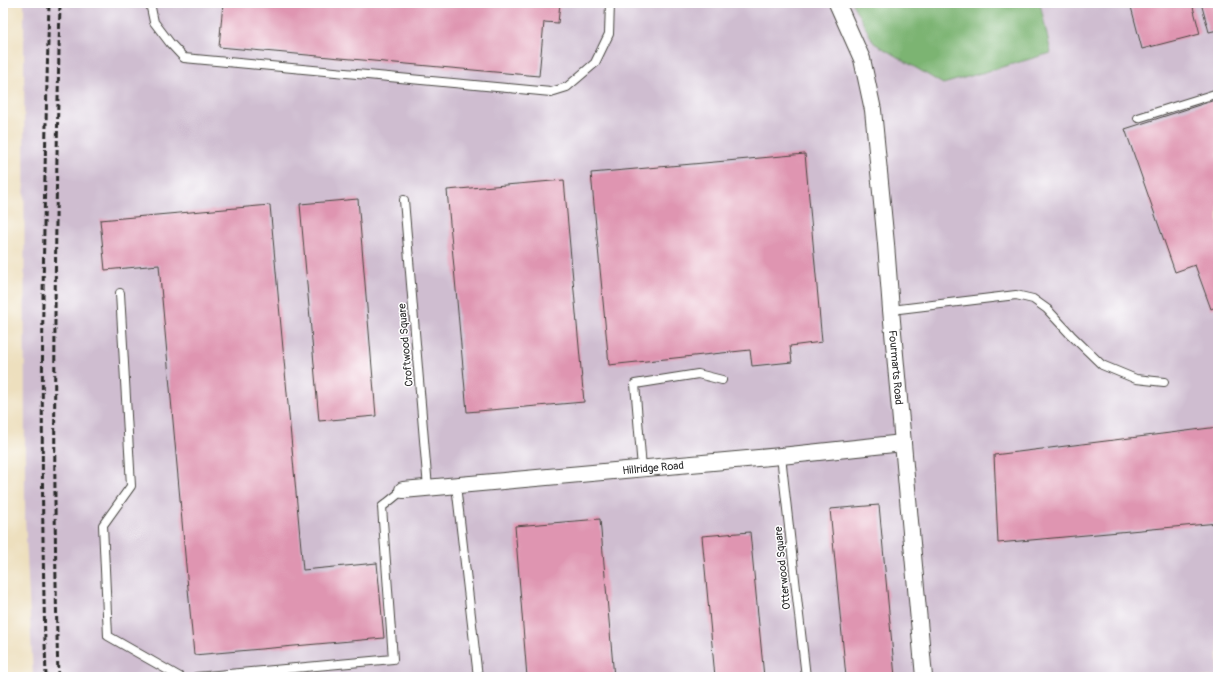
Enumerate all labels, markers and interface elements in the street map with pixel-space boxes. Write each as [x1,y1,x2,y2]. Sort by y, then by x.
street label: Croftwood Square [395,302,416,387]
street label: Fourmarts Road [886,330,905,405]
street label: Hillridge Road [622,459,684,477]
street label: Otterwood Square [772,525,793,610]

